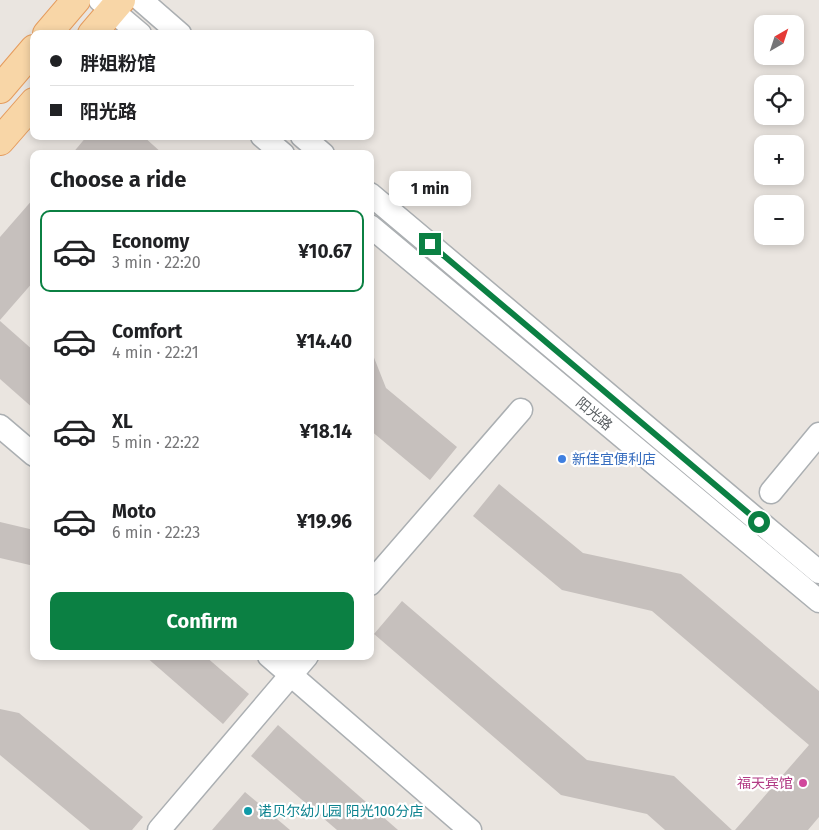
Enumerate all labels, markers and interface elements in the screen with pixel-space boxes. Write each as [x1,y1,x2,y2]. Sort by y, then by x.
north arrow [754,15,804,65]
map controls [754,15,804,245]
text: 胖姐粉馆 [80,52,156,75]
button: locate [754,75,804,125]
text: 阳光路 [80,100,137,123]
button: + [754,135,804,185]
text: Choose a ride [50,166,186,193]
callout: 1 min [389,172,471,206]
text: 1 min [411,179,449,198]
button: − [754,195,804,245]
icon: car [52,229,97,274]
text: Economy [112,230,189,253]
route end [419,233,441,255]
text: ¥10.67 [298,240,352,263]
text: 3 min · 22:20 [112,253,201,272]
icon: car [52,319,97,364]
text: Comfort [112,320,182,343]
text: ¥14.40 [296,330,352,353]
text: 4 min · 22:21 [112,343,199,362]
street label: 阳光路 [572,394,616,434]
icon: car [52,409,97,454]
text: XL [112,410,133,433]
text: ¥18.14 [300,420,352,443]
text: 5 min · 22:22 [112,433,200,452]
place label: 新佳宜便利店 [572,451,656,468]
marker: 新佳宜便利店 [556,453,568,465]
icon: car [52,499,97,544]
text: Moto [112,500,156,523]
text: ¥19.96 [297,510,352,533]
route start [748,511,770,533]
text: 6 min · 22:23 [112,523,200,542]
button: Confirm [50,592,354,650]
place label: 福天宾馆 [737,775,793,792]
marker: 福天宾馆 [797,777,809,789]
place label: 诺贝尔幼儿园 阳光100分店 [258,803,423,820]
marker: 诺贝尔幼儿园 阳光100分店 [242,805,254,817]

